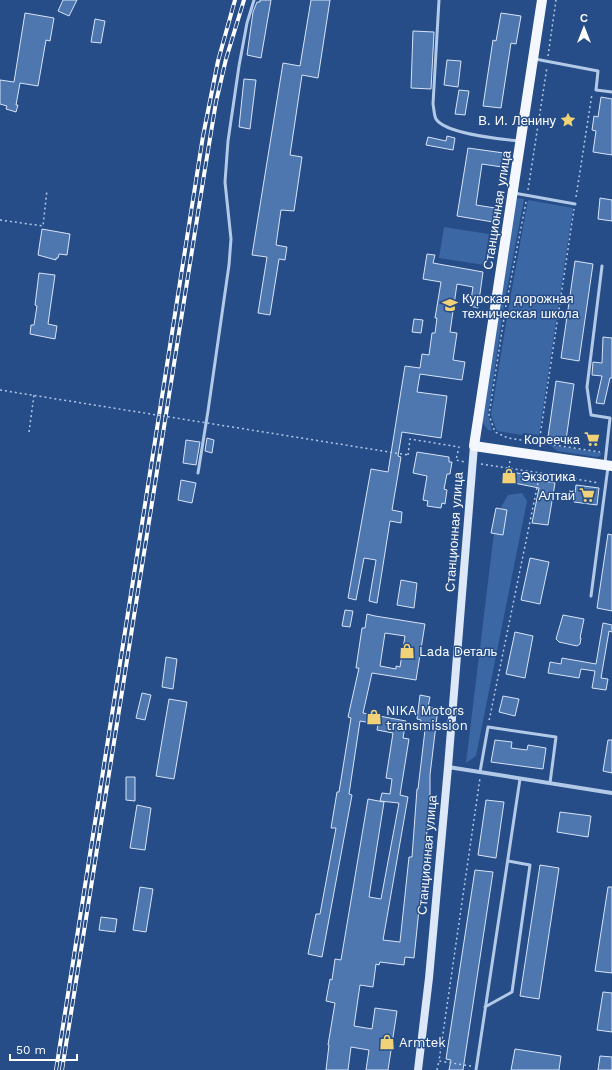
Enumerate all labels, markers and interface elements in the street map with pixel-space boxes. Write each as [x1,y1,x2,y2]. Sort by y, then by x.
north arrow [564,8,604,48]
text: С [580,12,588,25]
place icon: В. И. Ленину [559,111,577,129]
place label: В. И. Ленину [478,113,556,128]
street label: Станционная улица [480,149,514,271]
place label: Курская дорожная техническая школа [462,291,580,321]
school or university icon: Курская дорожная техническая школа [441,296,459,314]
supermarket icon: Кореечка [583,430,601,448]
place label: Кореечка [524,432,581,447]
shop icon: Экзотика [500,467,518,485]
place label: Экзотика [521,469,576,484]
street label: Станционная улица [442,471,466,593]
supermarket icon: Алтай [578,486,596,504]
place label: Алтай [538,488,575,503]
shop icon: Lada Dеталь [398,642,416,660]
place label: Lada Dеталь [419,644,498,659]
place label: NIKA Motors transmission [386,703,468,733]
shop icon: NIKA Motors transmission [365,708,383,726]
street label: Станционная улица [414,794,440,916]
shop icon: Armtek [378,1033,396,1051]
place label: Armtek [399,1035,446,1050]
scale bar [10,1036,77,1062]
text: 50 m [16,1043,46,1057]

